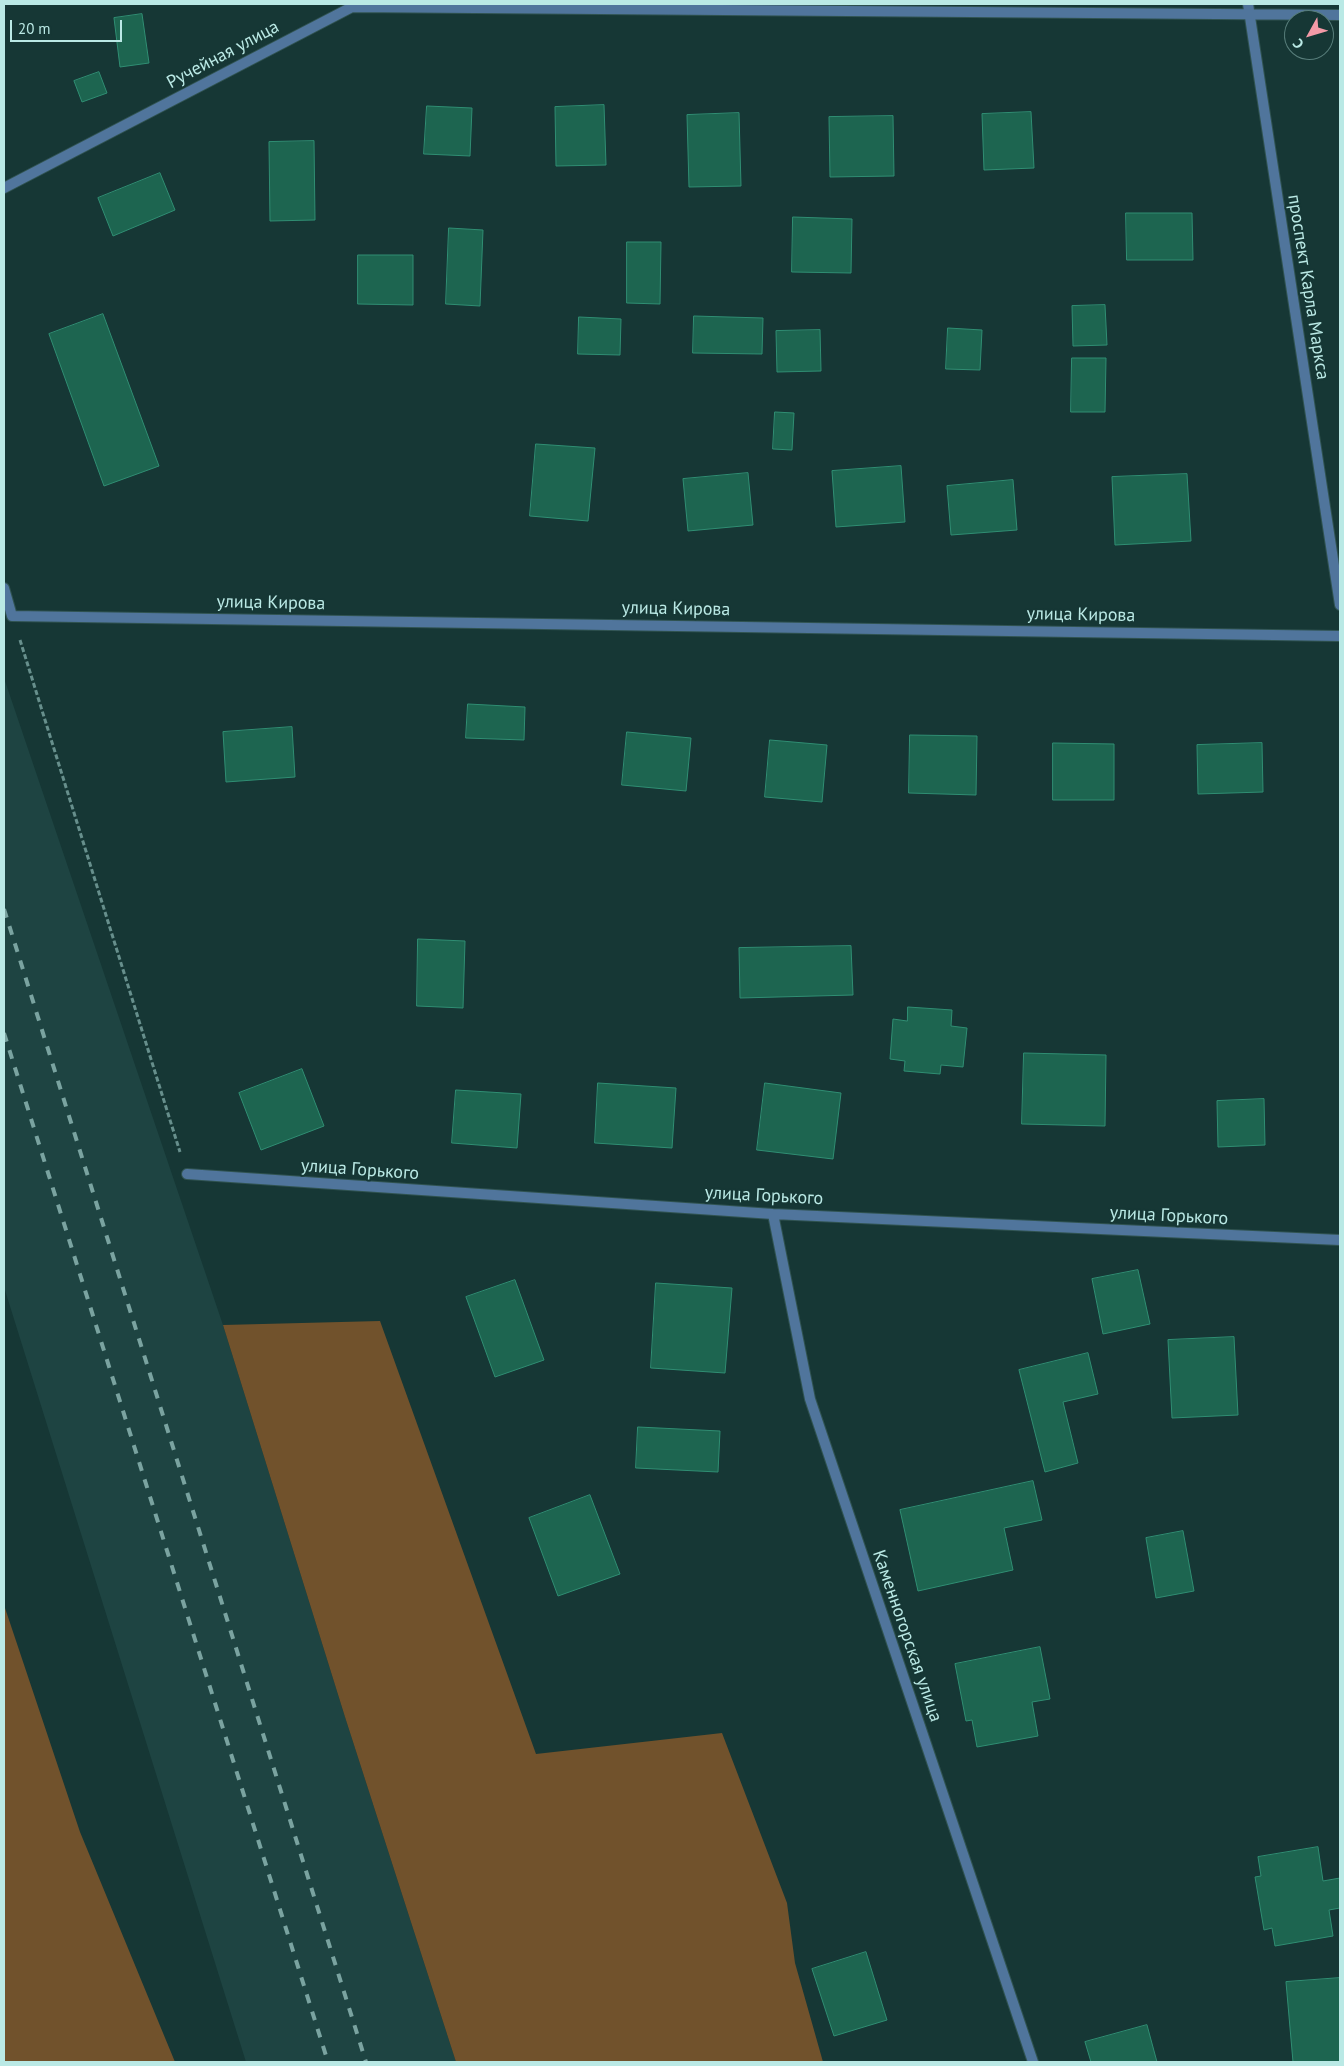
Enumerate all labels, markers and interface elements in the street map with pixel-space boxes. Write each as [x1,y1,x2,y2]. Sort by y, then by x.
scale bar [12,10,125,42]
north arrow [1284,10,1334,60]
street label: Ручейная улица [163,16,283,94]
text: 20 m [18,19,51,38]
text: С [1289,35,1308,53]
street label: проспект Карла Маркса [1283,193,1333,381]
street label: улица Кирова [216,591,326,615]
street label: улица Кирова [621,597,731,621]
street label: улица Кирова [1026,603,1136,627]
street label: улица Горького [300,1155,420,1185]
street label: улица Горького [704,1182,824,1210]
street label: улица Горького [1109,1202,1229,1230]
street label: Каменногорская улица [867,1547,947,1725]

